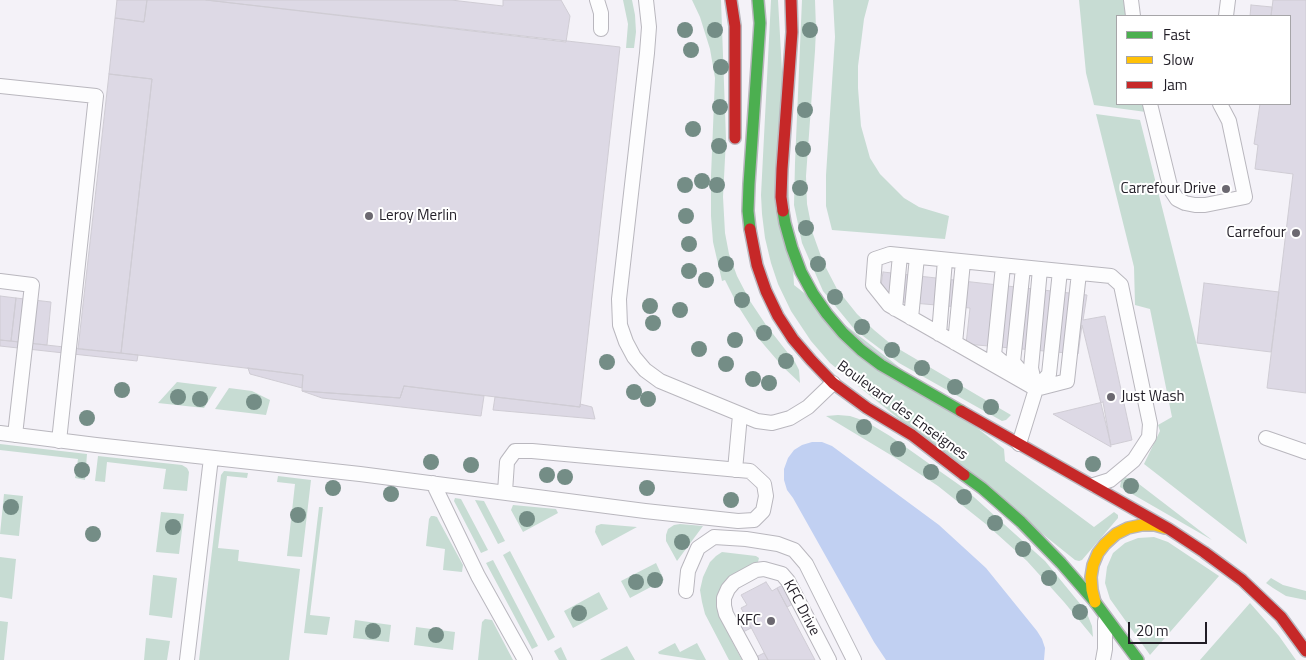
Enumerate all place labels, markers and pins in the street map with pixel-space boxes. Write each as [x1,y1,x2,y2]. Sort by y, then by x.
place label: Carrefour Drive [1121,180,1216,198]
marker: Carrefour Drive [1220,183,1232,195]
place label: Leroy Merlin [379,207,457,225]
marker: Leroy Merlin [363,210,375,222]
place label: Carrefour [1227,224,1286,242]
marker: Carrefour [1290,227,1302,239]
place label: Just Wash [1121,388,1184,406]
marker: Just Wash [1105,391,1117,403]
place label: KFC [737,612,761,630]
marker: KFC [765,615,777,627]

